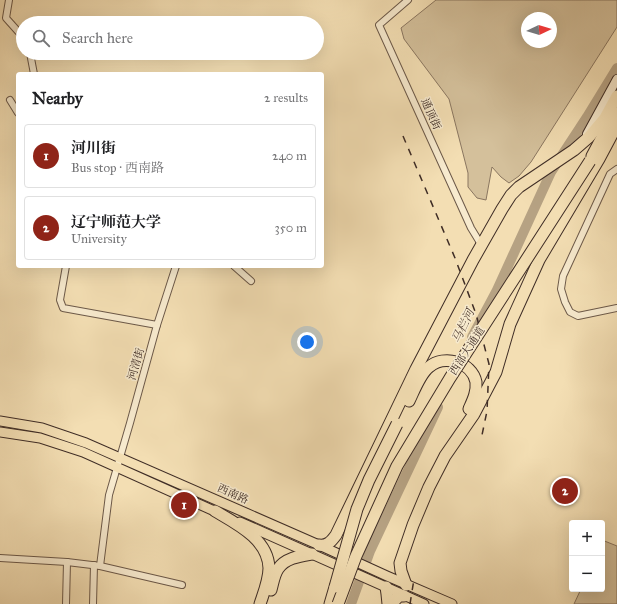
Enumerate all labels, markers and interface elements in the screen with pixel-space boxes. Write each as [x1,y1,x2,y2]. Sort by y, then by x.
north arrow [521,12,557,48]
search box [16,16,324,60]
icon: search [30,27,52,49]
text: Search here [62,29,133,47]
text: Nearby [32,88,83,109]
text: 2 results [264,90,308,106]
street label: 通顶街 [418,96,444,132]
text: 河川街 [71,139,116,157]
text: 1 [43,148,49,164]
text: 240 m [272,148,307,164]
text: Bus stop · 西南路 [71,160,164,176]
text: 辽宁师范大学 [71,213,161,231]
text: 2 [43,220,49,236]
text: 350 m [274,220,307,236]
text: University [71,231,127,247]
water label: 马栏河 [449,305,478,345]
street label: 西部大通道 [447,324,487,378]
your location [297,332,317,352]
street label: 河清街 [125,346,147,382]
pin: 2 [552,476,578,506]
street label: 西南路 [215,481,251,507]
pin: 1 [171,490,197,520]
map controls [569,520,605,592]
button: + [569,520,605,556]
button: − [569,556,605,592]

